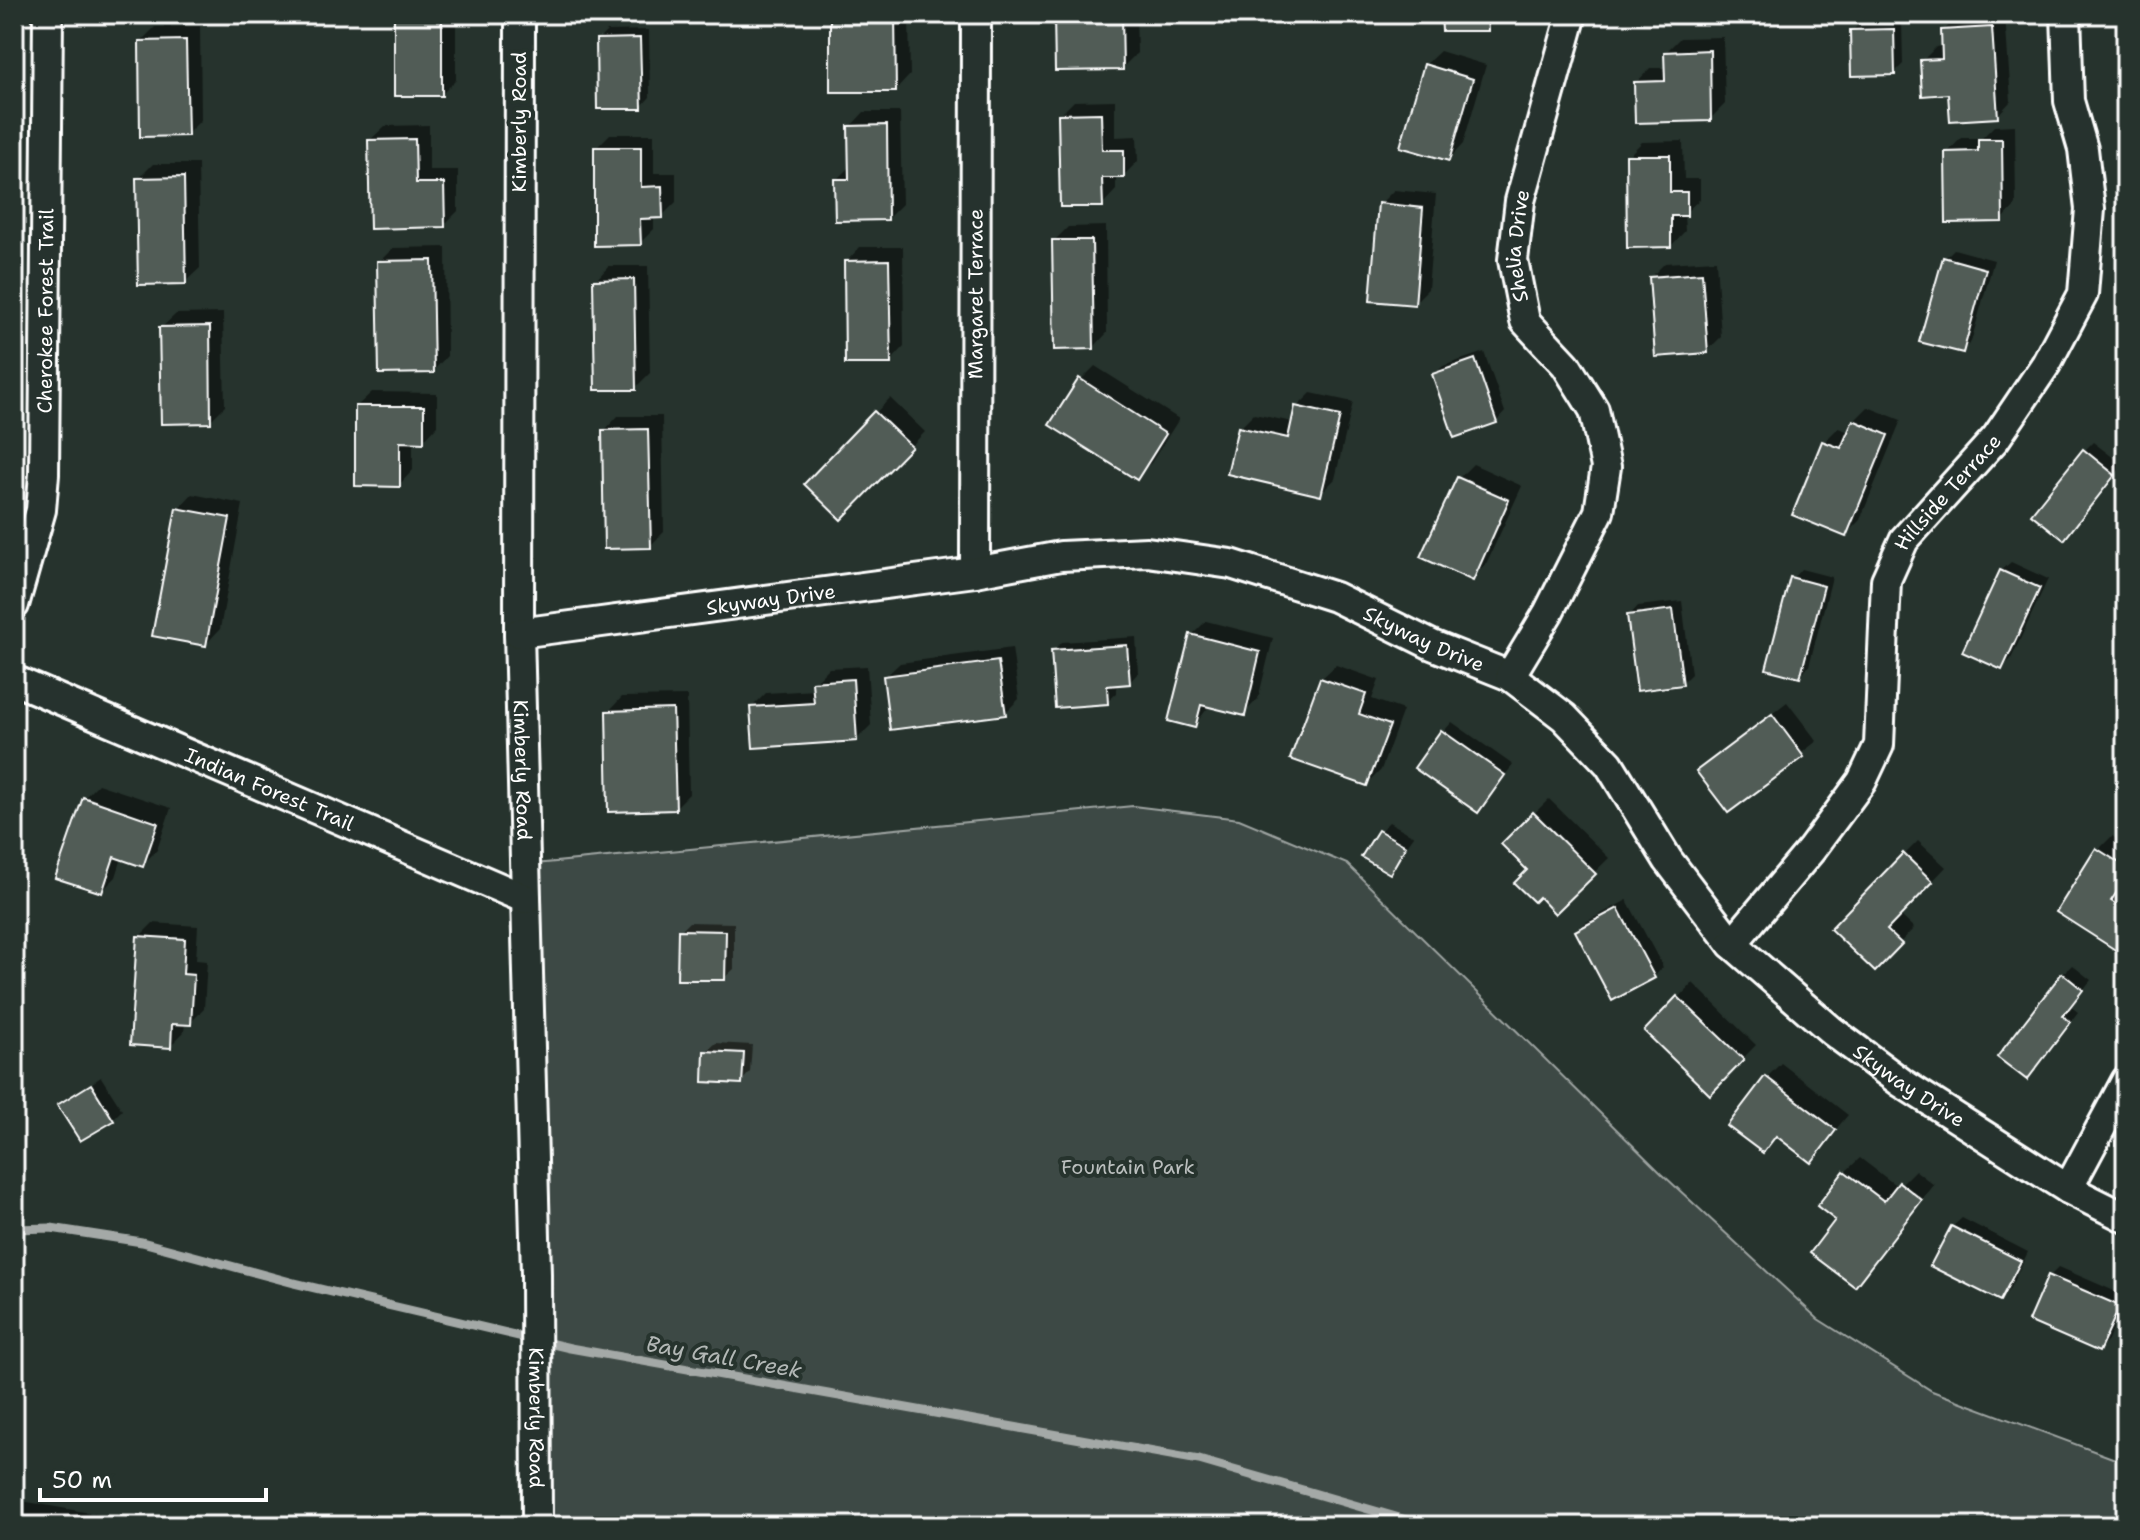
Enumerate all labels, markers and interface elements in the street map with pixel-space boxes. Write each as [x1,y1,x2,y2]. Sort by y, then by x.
street label: Kimberly Road [506,51,532,192]
street label: Shelia Drive [1500,186,1536,305]
street label: Cherokee Forest Trail [32,208,59,414]
street label: Margaret Terrace [962,209,989,379]
street label: Hillside Terrace [1888,428,2007,554]
street label: Skyway Drive [705,578,837,621]
street label: Skyway Drive [1359,600,1488,677]
street label: Kimberly Road [508,699,538,841]
street label: Indian Forest Trail [181,742,358,837]
street label: Skyway Drive [1848,1038,1970,1133]
park label: Fountain Park [1061,1154,1195,1180]
water label: Bay Gall Creek [644,1329,805,1385]
street label: Kimberly Road [523,1347,550,1489]
scale bar [40,1452,266,1502]
text: 50 m [52,1464,112,1496]

